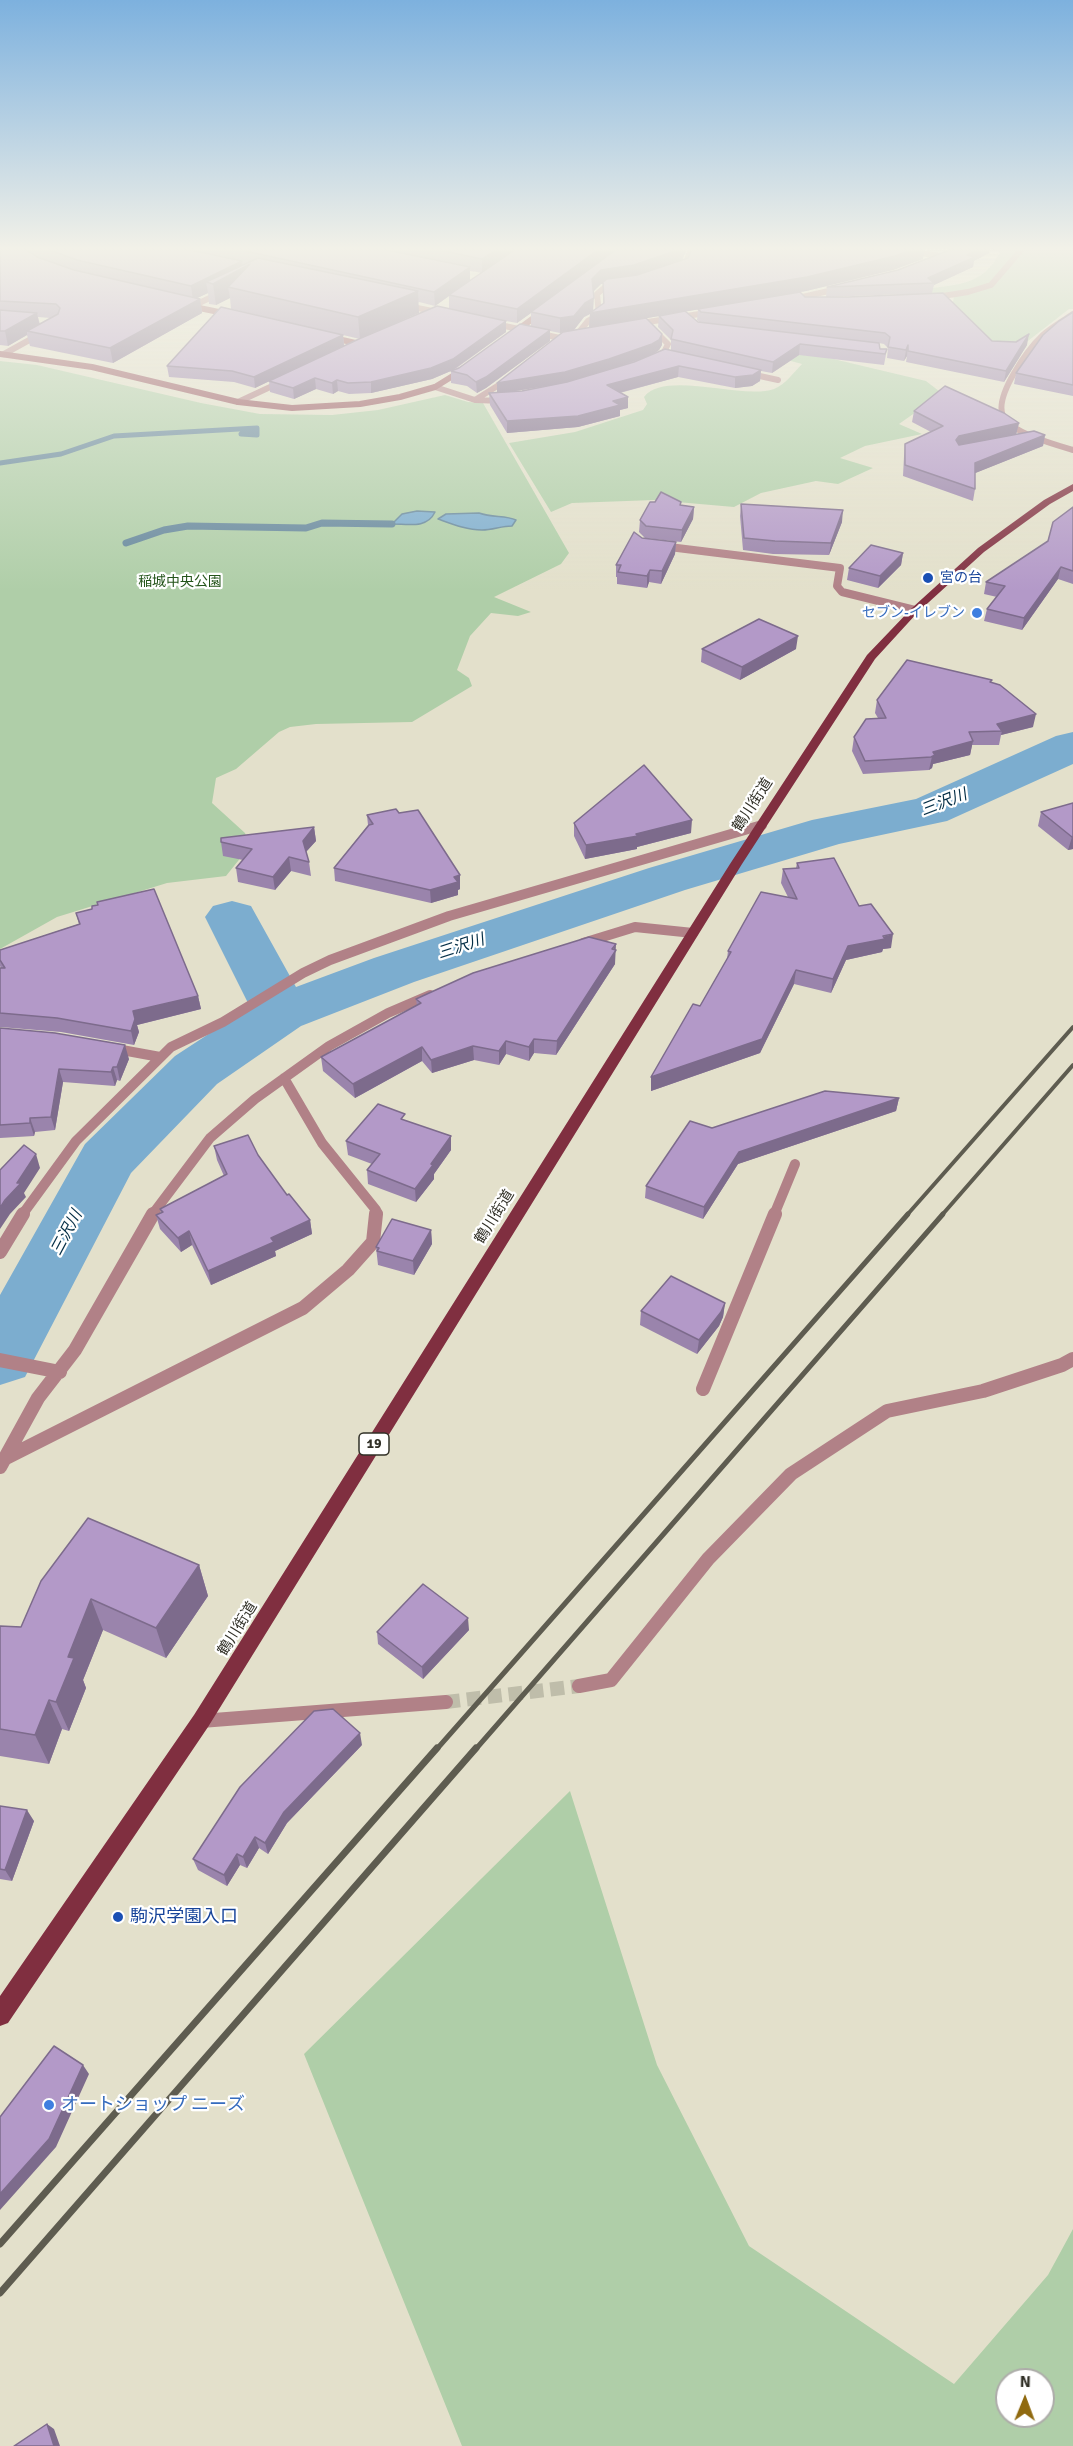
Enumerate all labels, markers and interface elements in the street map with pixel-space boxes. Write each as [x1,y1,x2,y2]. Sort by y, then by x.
place label: 宮の台 [940,570,982,586]
marker: 宮の台 [921,571,935,585]
park label: 稲城中央公園 [138,574,222,590]
place label: セブン-イレブン [862,605,965,621]
marker: セブン-イレブン [970,606,984,620]
street label: 鶴川街道 [729,775,777,835]
water label: 三沢川 [918,785,970,821]
water label: 三沢川 [435,930,487,964]
street label: 鶴川街道 [471,1187,519,1247]
water label: 三沢川 [47,1207,87,1259]
road number: 19 [359,1433,389,1455]
street label: 鶴川街道 [214,1599,262,1659]
place label: 駒沢学園入口 [130,1906,238,1928]
marker: 駒沢学園入口 [111,1910,125,1924]
place label: オートショップ ニーズ [61,2094,245,2116]
marker: オートショップ ニーズ [42,2098,56,2112]
north arrow [995,2368,1055,2428]
text: N [1020,2372,1031,2392]

